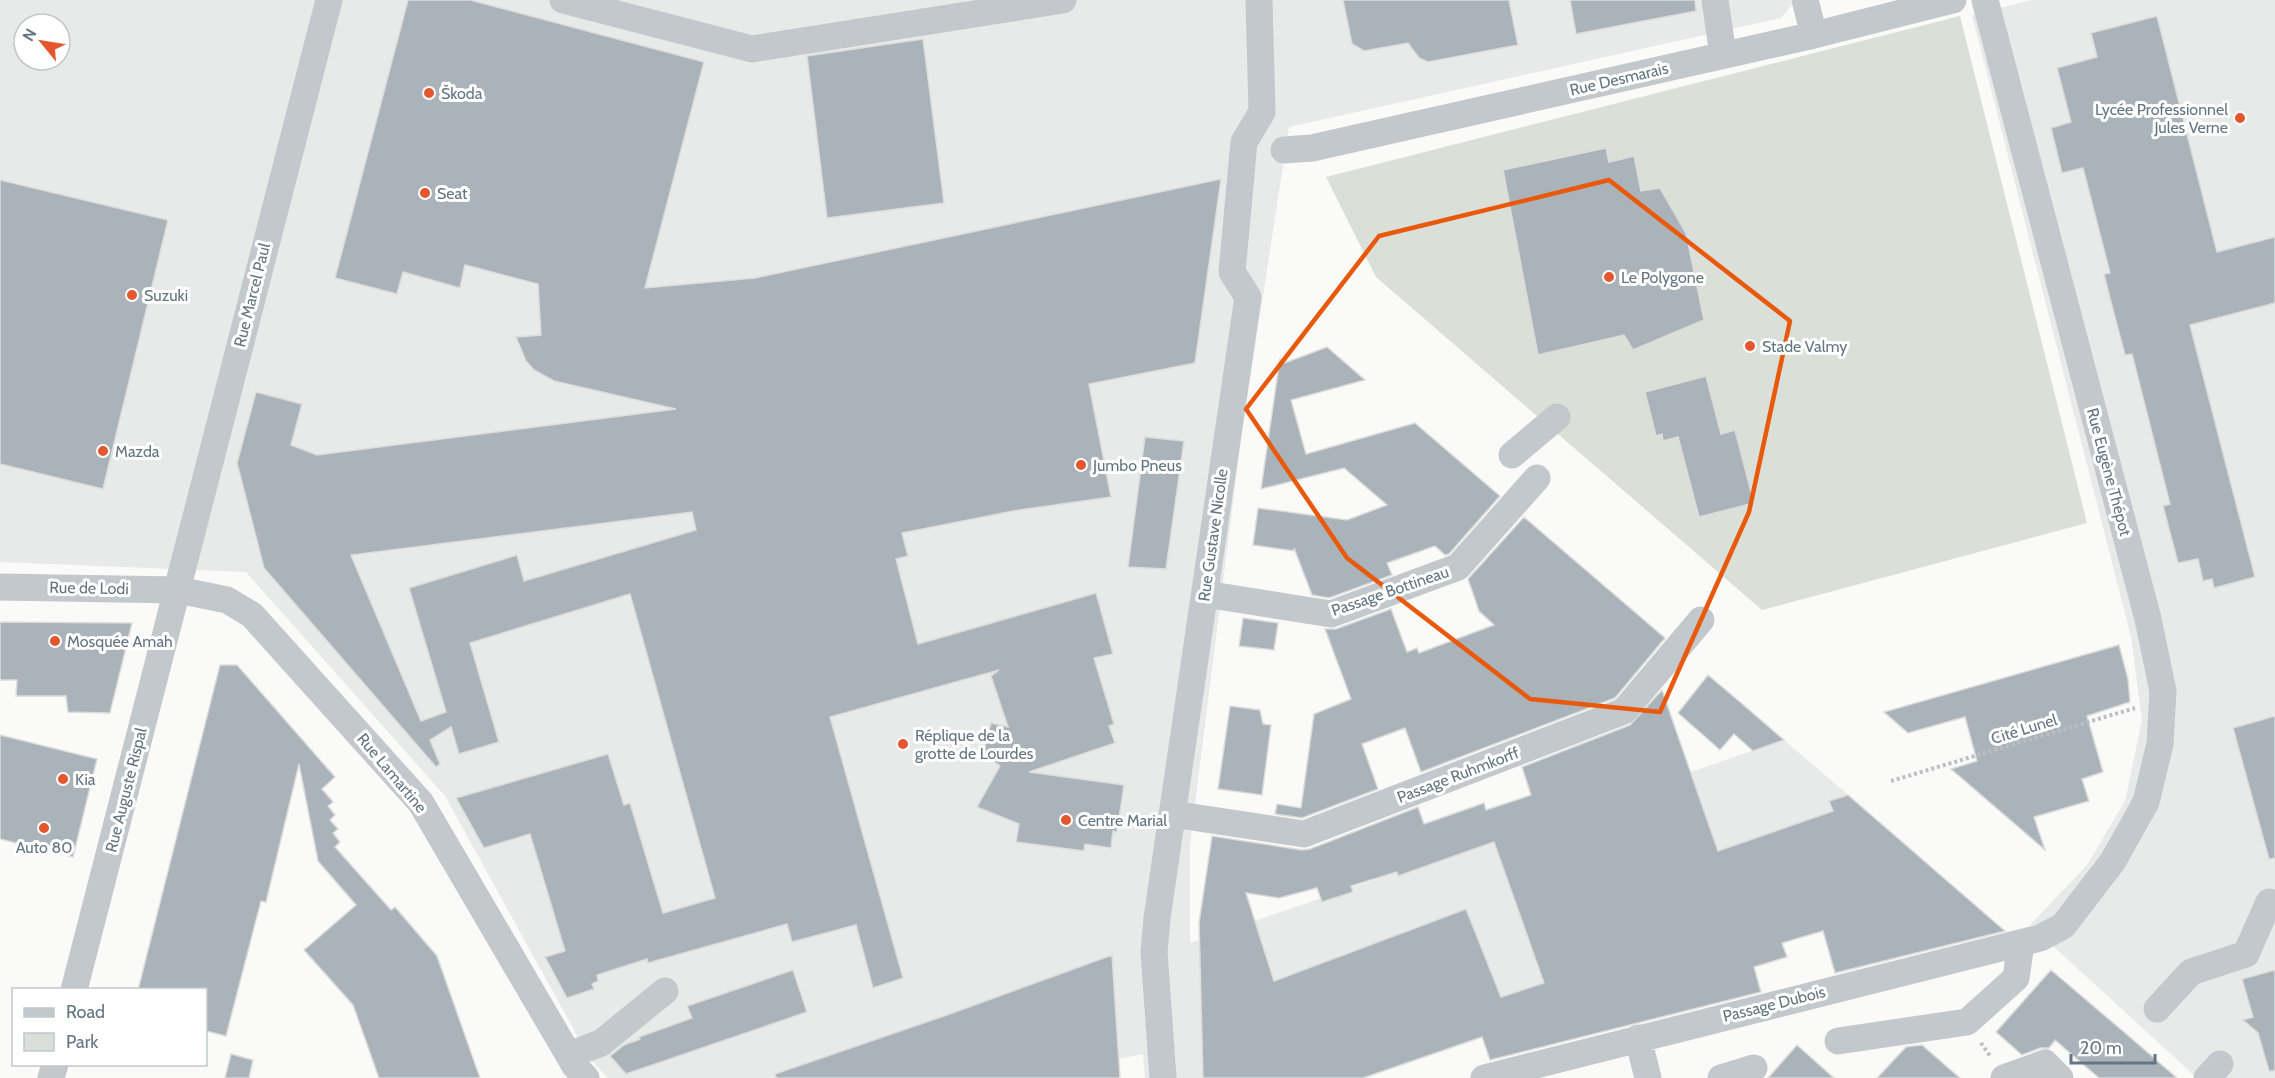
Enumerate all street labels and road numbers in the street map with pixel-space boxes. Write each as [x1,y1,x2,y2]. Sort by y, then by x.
street label: Rue Desmarais [1568,58,1670,100]
street label: Rue Marcel Paul [230,241,274,349]
street label: Rue Eugène Thépot [2083,406,2135,539]
street label: Rue Gustave Nicolle [1194,467,1232,603]
street label: Passage Bottineau [1329,562,1451,620]
street label: Rue de Lodi [49,578,129,598]
street label: Cité Lunel [1989,710,2060,748]
street label: Rue Auguste Rispal [101,726,151,854]
street label: Rue Lamartine [353,729,431,817]
street label: Passage Ruhmkorff [1394,743,1522,807]
street label: Passage Dubois [1721,982,1828,1026]

